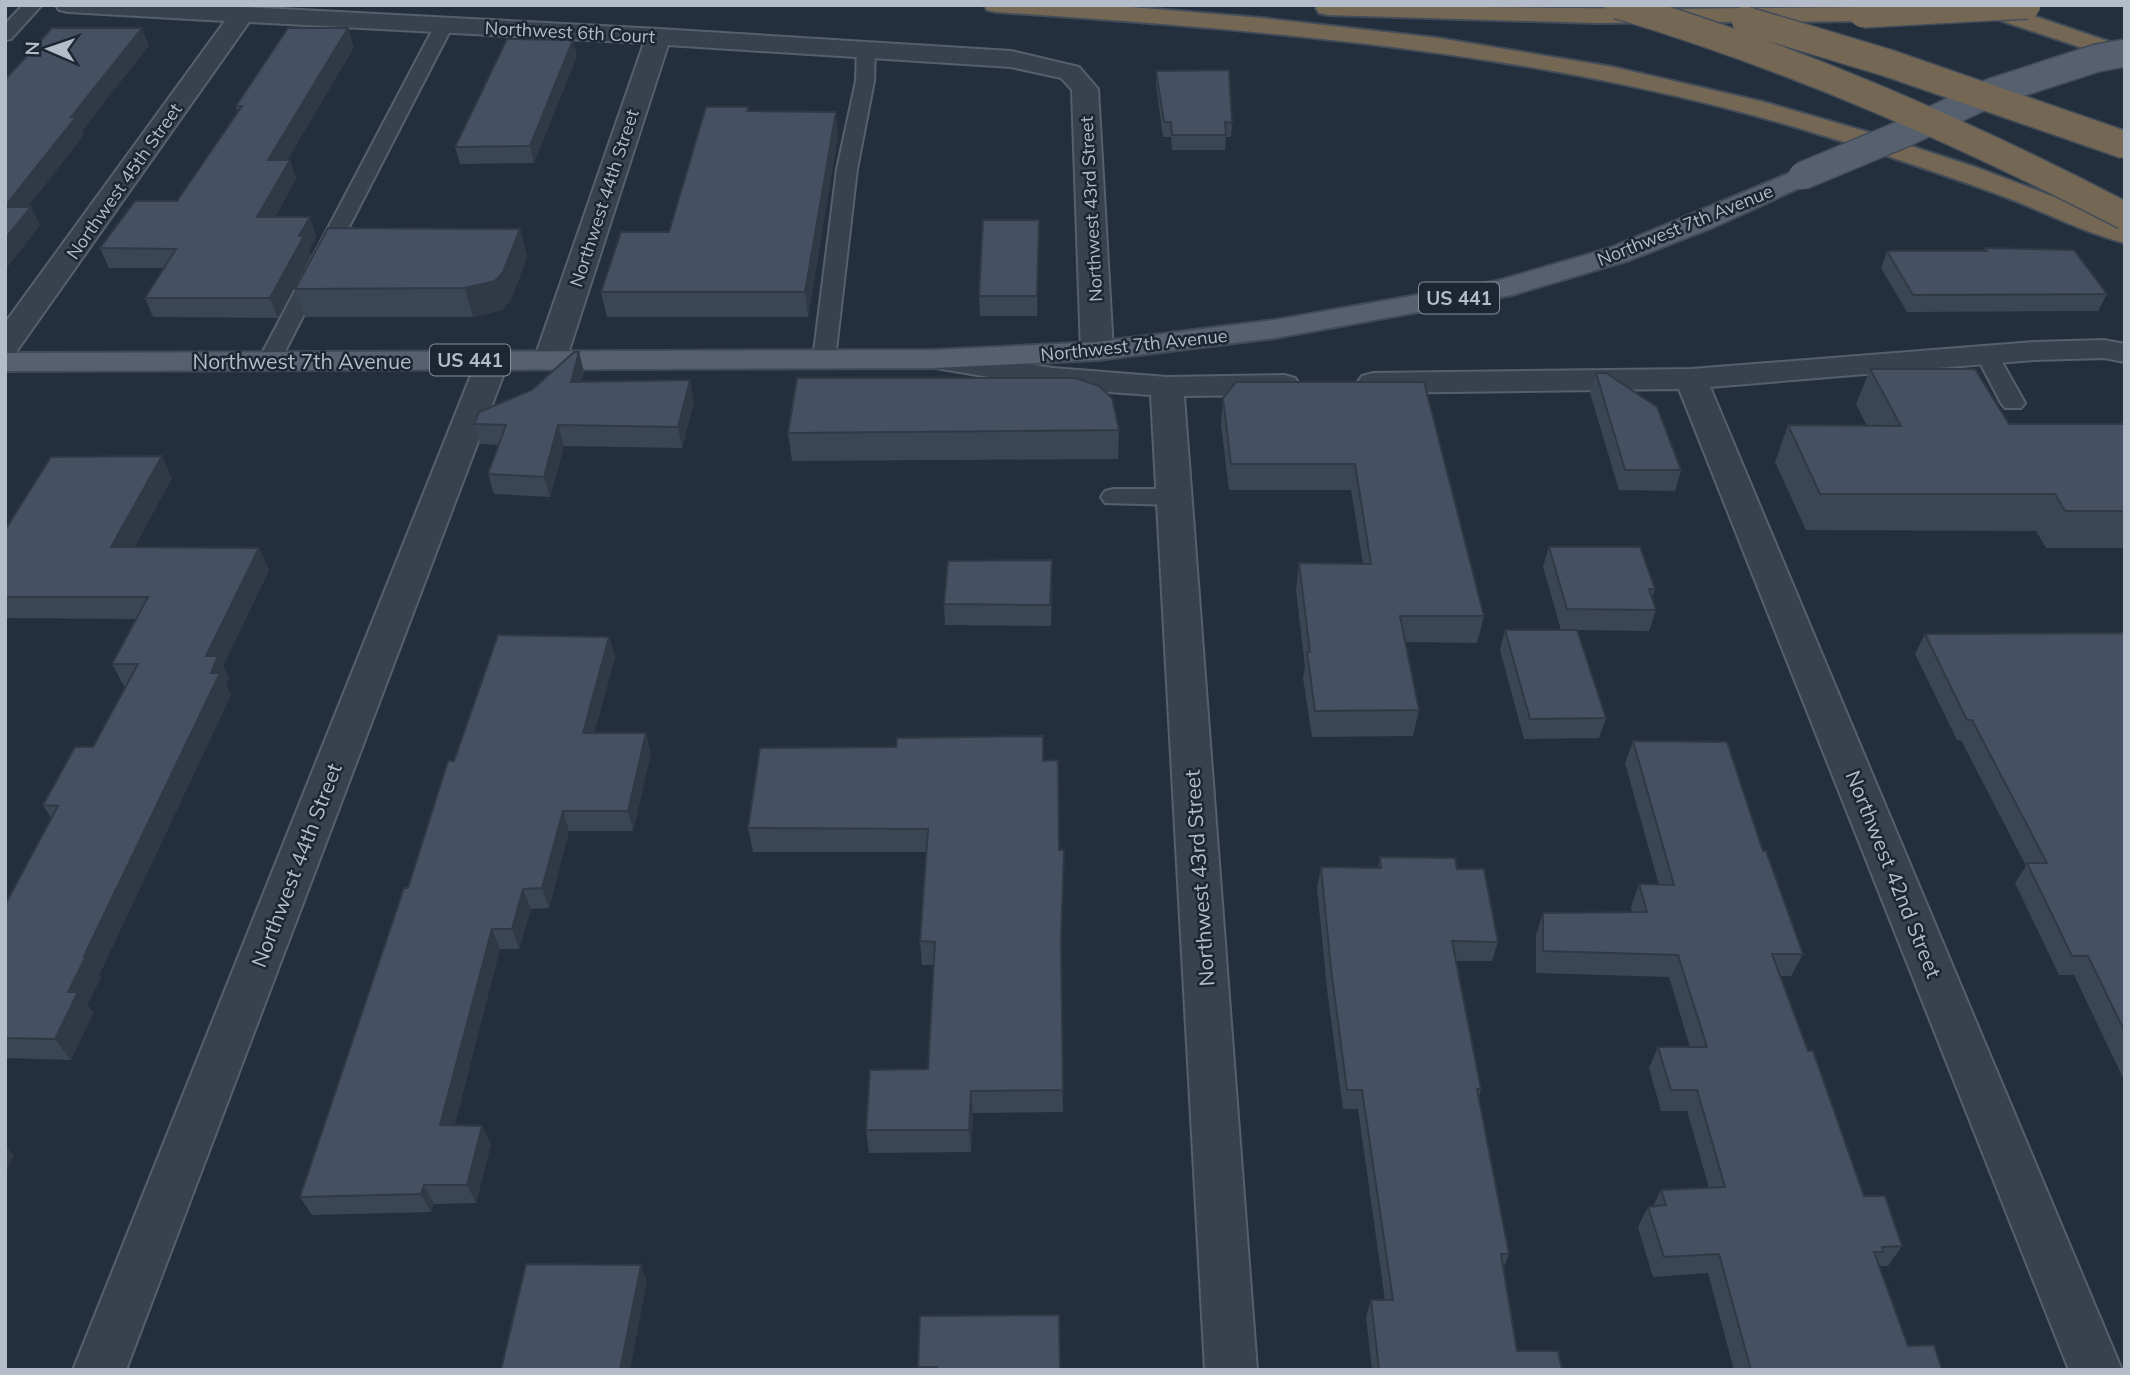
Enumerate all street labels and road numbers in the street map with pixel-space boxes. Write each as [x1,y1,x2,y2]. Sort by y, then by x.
street label: Northwest 6th Court [484,16,656,48]
street label: Northwest 45th Street [61,98,187,264]
street label: Northwest 44th Street [564,106,644,290]
street label: Northwest 43rd Street [1075,116,1107,302]
street label: Northwest 7th Avenue [1594,179,1776,271]
road number: US 441 [1419,282,1499,314]
street label: Northwest 7th Avenue [1039,324,1229,366]
road number: US 441 [430,344,510,376]
street label: Northwest 7th Avenue [193,348,411,374]
street label: Northwest 44th Street [245,759,347,971]
street label: Northwest 42nd Street [1840,766,1948,982]
street label: Northwest 43rd Street [1178,769,1220,987]

